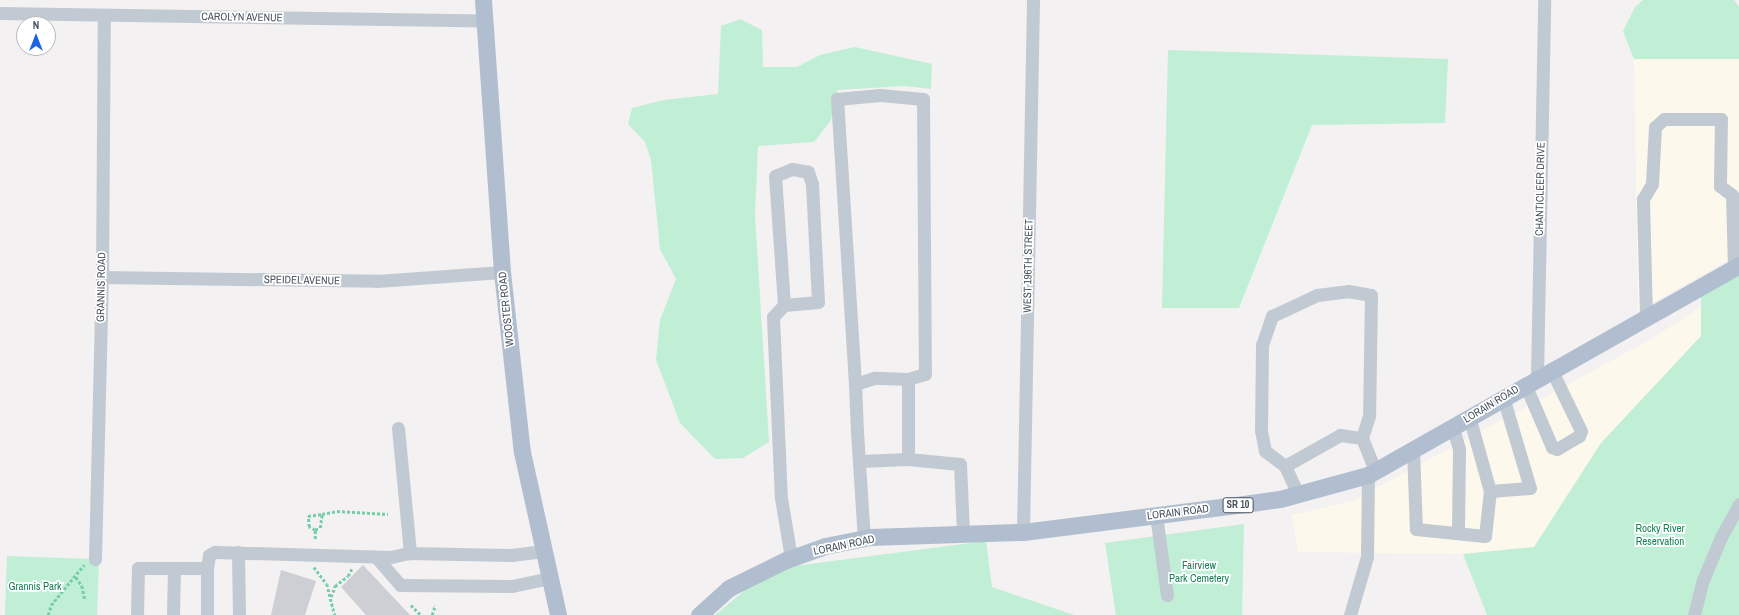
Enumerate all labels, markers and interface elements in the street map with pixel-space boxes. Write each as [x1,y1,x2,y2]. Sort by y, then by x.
street label: CAROLYN AVENUE [201,10,283,24]
north arrow [16,16,56,56]
text: N [33,18,39,32]
street label: CHANTICLEER DRIVE [1533,142,1547,236]
street label: WEST 196TH STREET [1021,219,1035,313]
street label: GRANNIS ROAD [94,252,108,322]
street label: WOOSTER ROAD [496,271,516,347]
street label: SPEIDEL AVENUE [263,273,341,287]
street label: LORAIN ROAD [1461,382,1521,426]
road number: SR 10 [1222,497,1254,513]
street label: LORAIN ROAD [1146,502,1210,522]
park label: Rocky River Reservation [1635,522,1685,548]
street label: LORAIN ROAD [812,532,876,558]
park label: Fairview Park Cemetery [1169,559,1229,585]
park label: Grannis Park [8,579,62,593]

